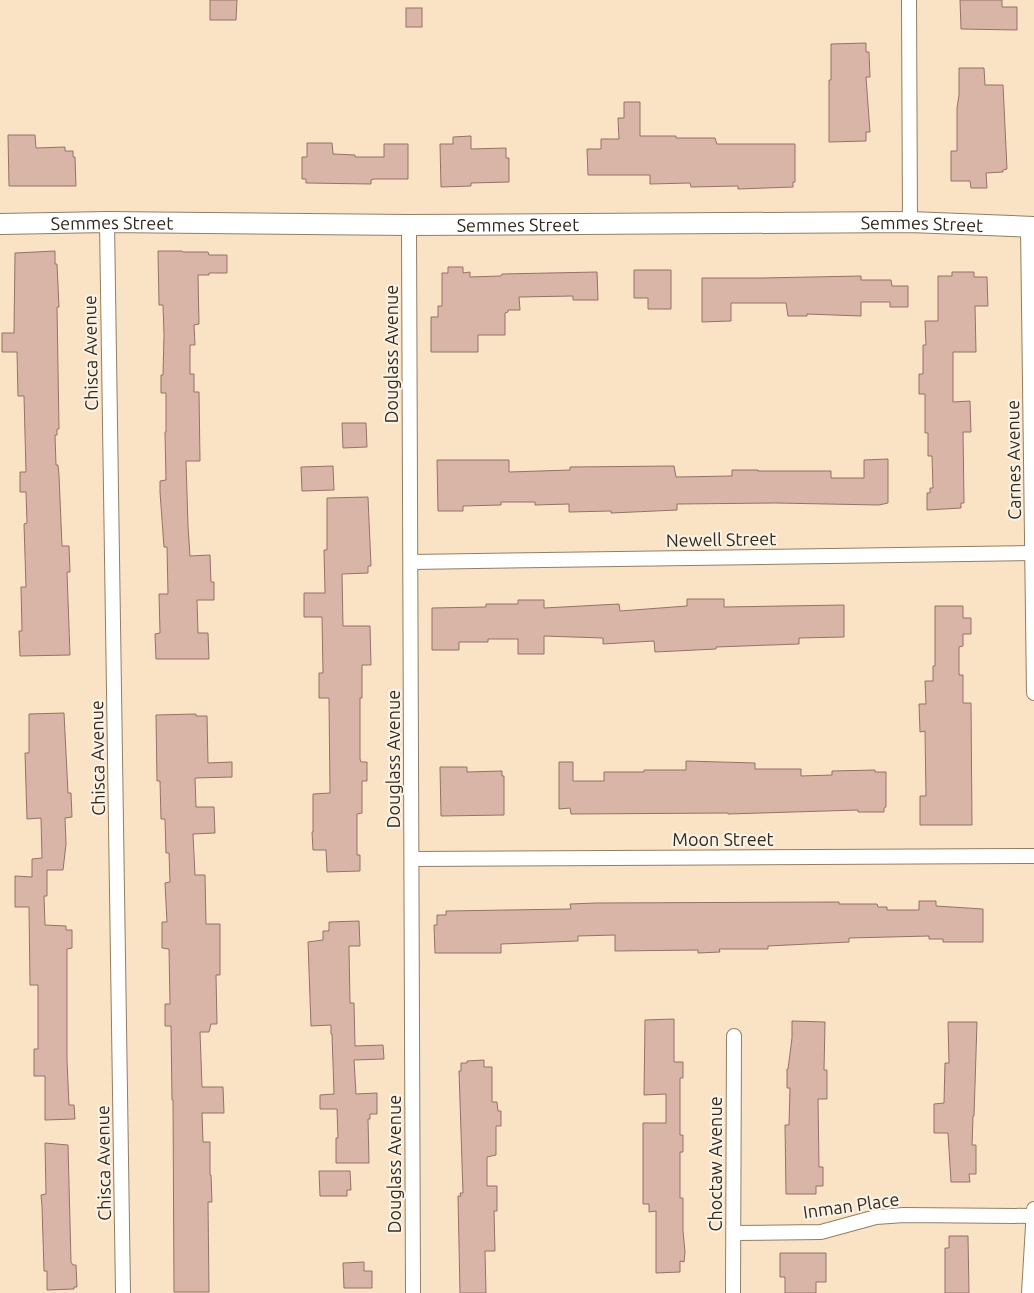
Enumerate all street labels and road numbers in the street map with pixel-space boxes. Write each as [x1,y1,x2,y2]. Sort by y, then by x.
street label: Semmes Street [50,212,173,233]
street label: Semmes Street [861,212,984,235]
street label: Semmes Street [457,214,579,235]
street label: Douglass Avenue [381,285,401,423]
street label: Chisca Avenue [79,295,101,411]
street label: Carnes Avenue [1002,400,1024,520]
street label: Newell Street [666,528,776,550]
street label: Douglass Avenue [383,690,403,828]
street label: Chisca Avenue [86,700,108,816]
street label: Moon Street [672,829,774,849]
street label: Douglass Avenue [384,1095,404,1233]
street label: Choctaw Avenue [705,1096,725,1232]
street label: Chisca Avenue [92,1105,114,1221]
street label: Inman Place [802,1188,900,1222]

